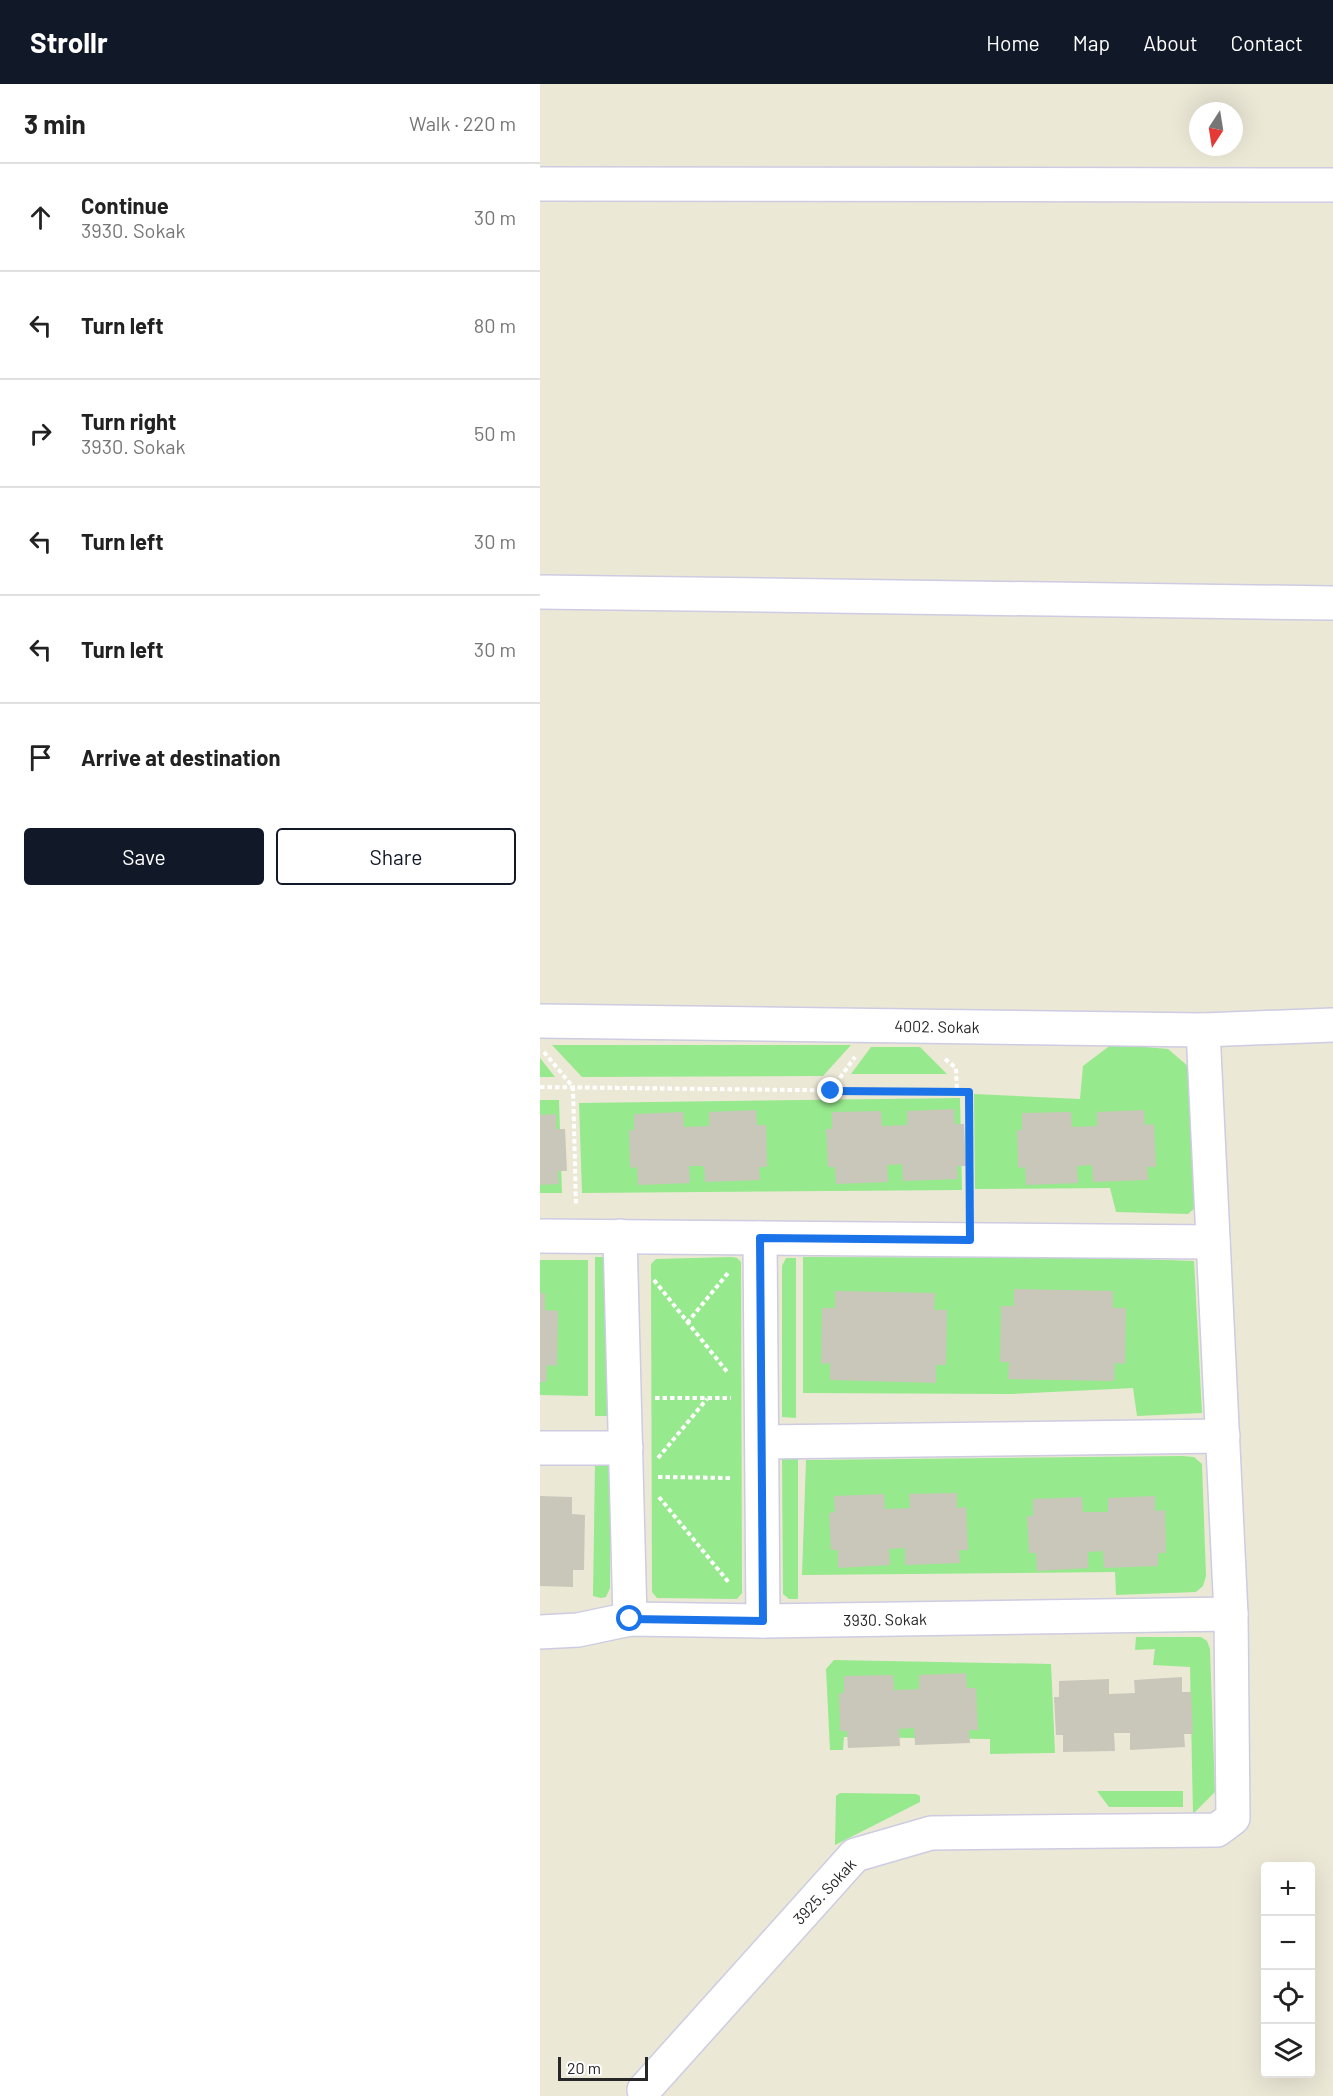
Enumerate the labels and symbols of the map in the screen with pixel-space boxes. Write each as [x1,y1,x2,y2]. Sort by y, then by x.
north arrow [1189,102,1243,156]
street label: 4002. Sokak [894,1016,980,1036]
route end [817,1077,843,1103]
route start [616,1605,642,1631]
street label: 3930. Sokak [843,1609,927,1629]
street label: 3925. Sokak [789,1854,859,1928]
scale bar [558,2054,648,2082]

